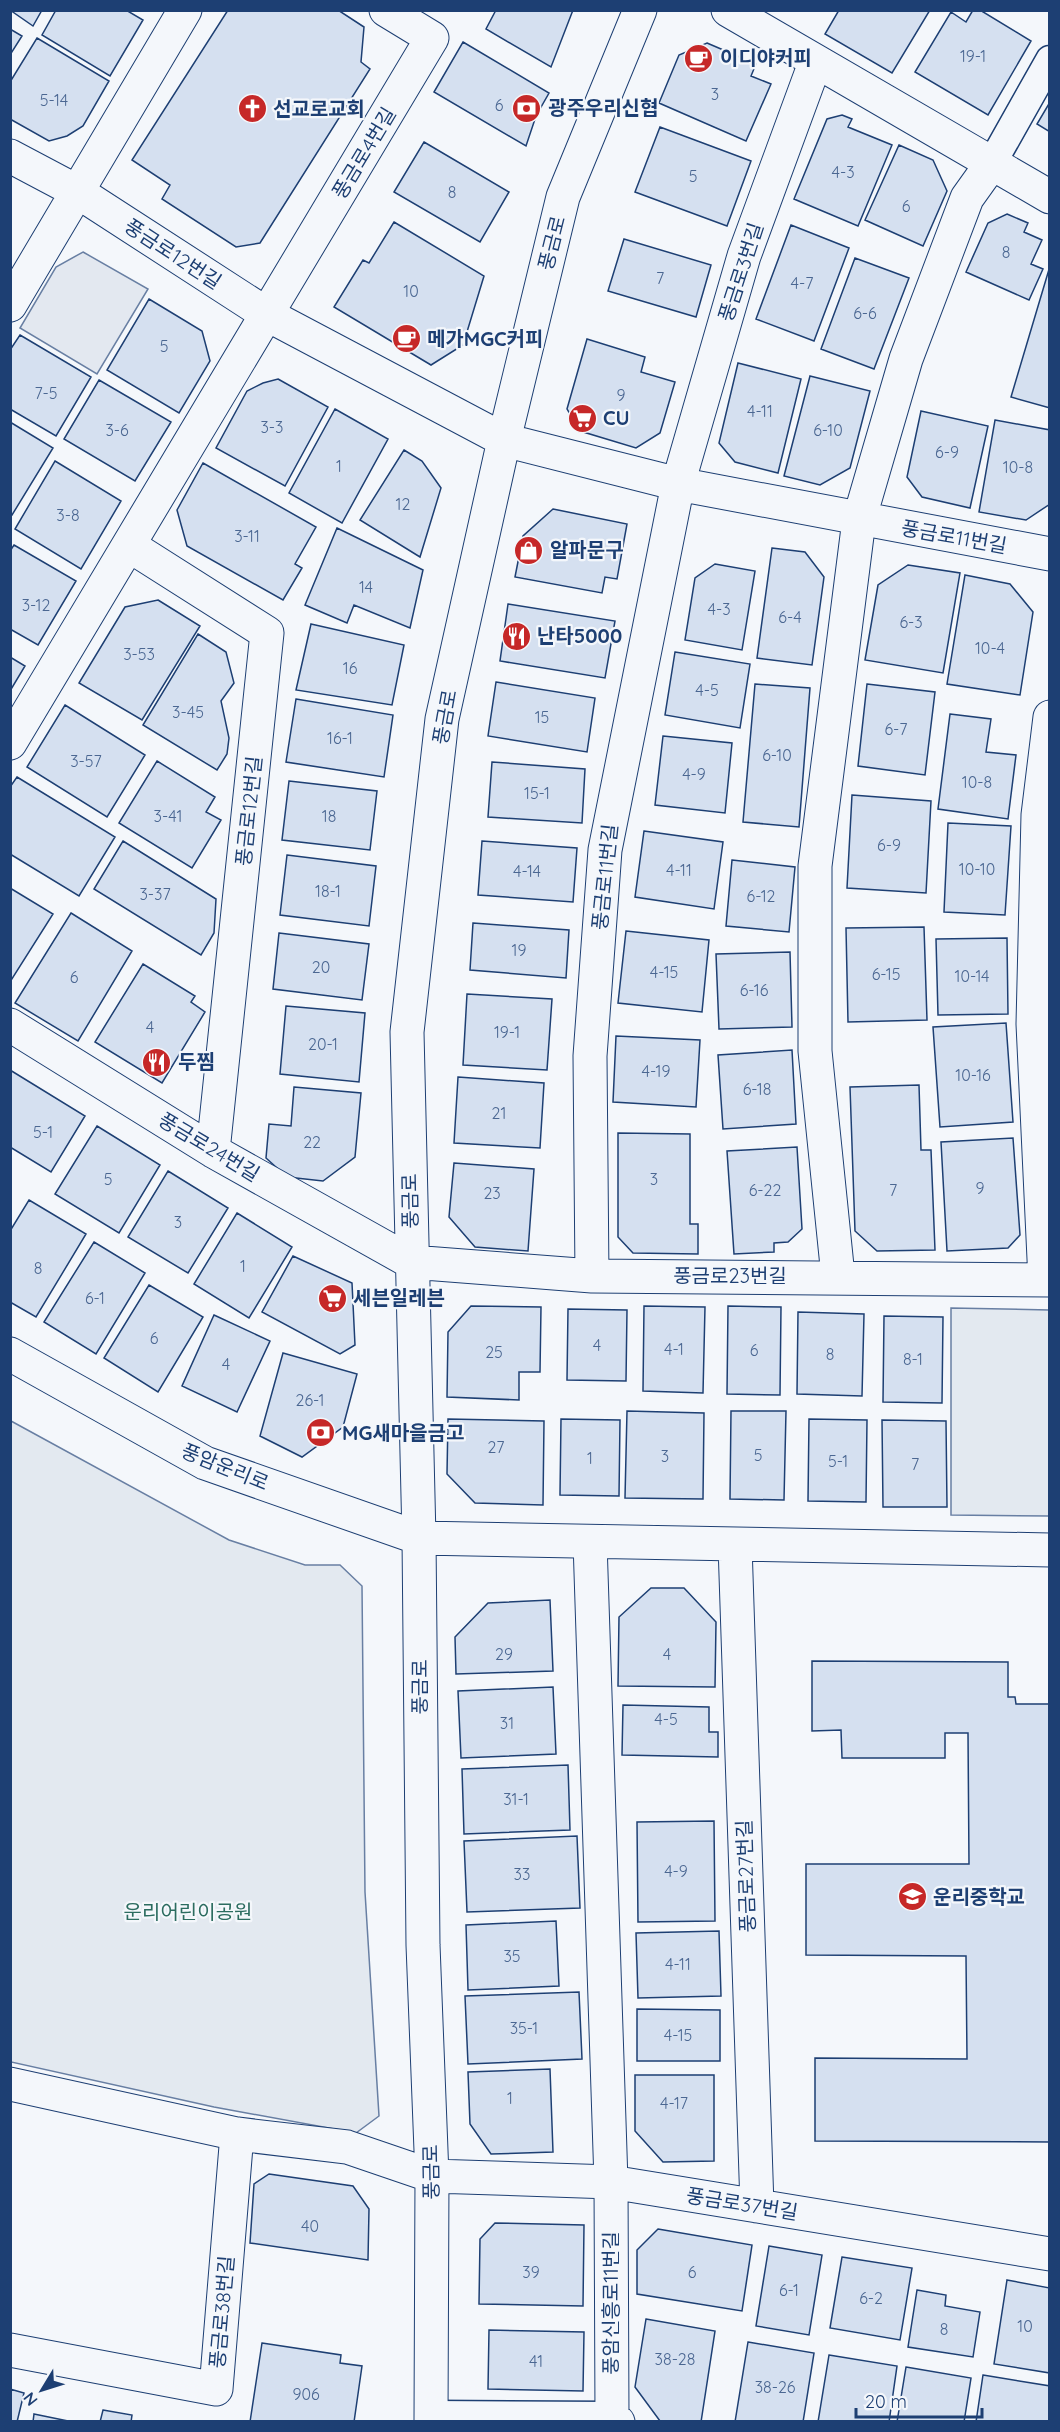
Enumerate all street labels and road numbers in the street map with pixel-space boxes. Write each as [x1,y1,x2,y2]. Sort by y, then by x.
street label: 풍금로4번길 [326,102,401,203]
street label: 풍금로12번길 [120,213,226,294]
street label: 풍금로 [533,213,570,273]
street label: 풍금로3번길 [713,219,768,324]
street label: 풍금로11번길 [899,515,1009,558]
street label: 풍금로 [427,688,462,746]
street label: 풍금로12번길 [230,755,267,867]
street label: 풍금로11번길 [586,823,623,931]
street label: 풍금로24번길 [154,1107,264,1186]
street label: 풍금로 [397,1173,422,1229]
street label: 풍금로23번길 [673,1263,787,1288]
street label: 풍암운리로 [178,1438,273,1495]
street label: 풍금로 [407,1659,432,1715]
street label: 풍금로27번길 [731,1819,760,1933]
street label: 풍금로 [418,2144,443,2200]
street label: 풍금로37번길 [684,2182,800,2225]
street label: 풍암신흥로11번길 [598,2231,623,2375]
street label: 풍금로38번길 [204,2254,239,2369]

